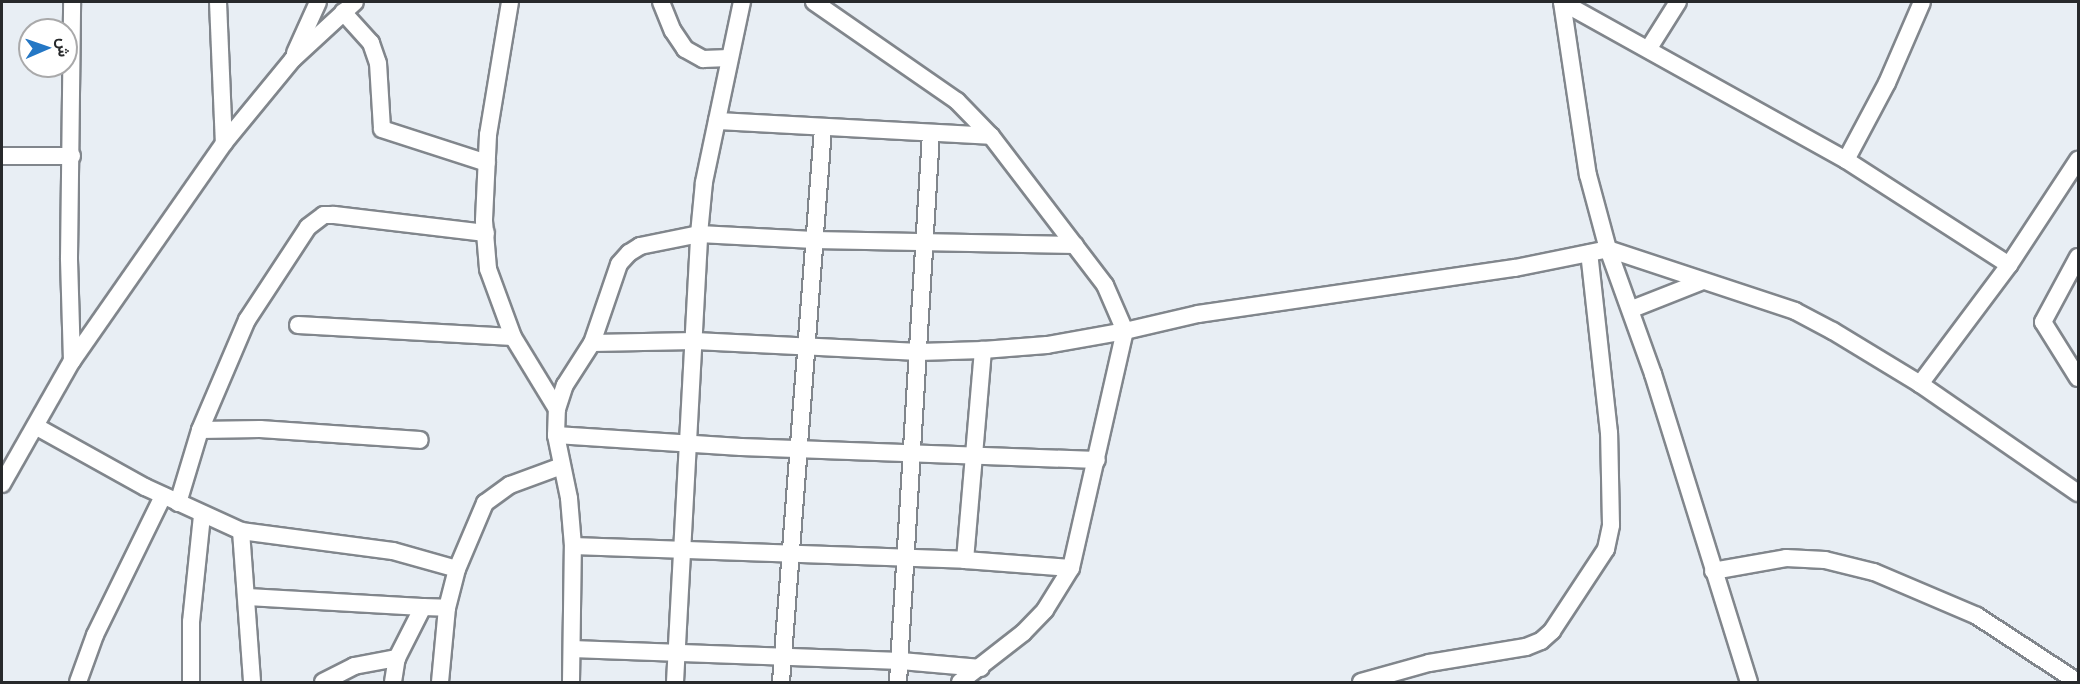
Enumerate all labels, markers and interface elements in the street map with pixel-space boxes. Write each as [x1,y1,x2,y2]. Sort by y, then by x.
north arrow [18,18,78,78]
text: ش [53,37,75,57]

